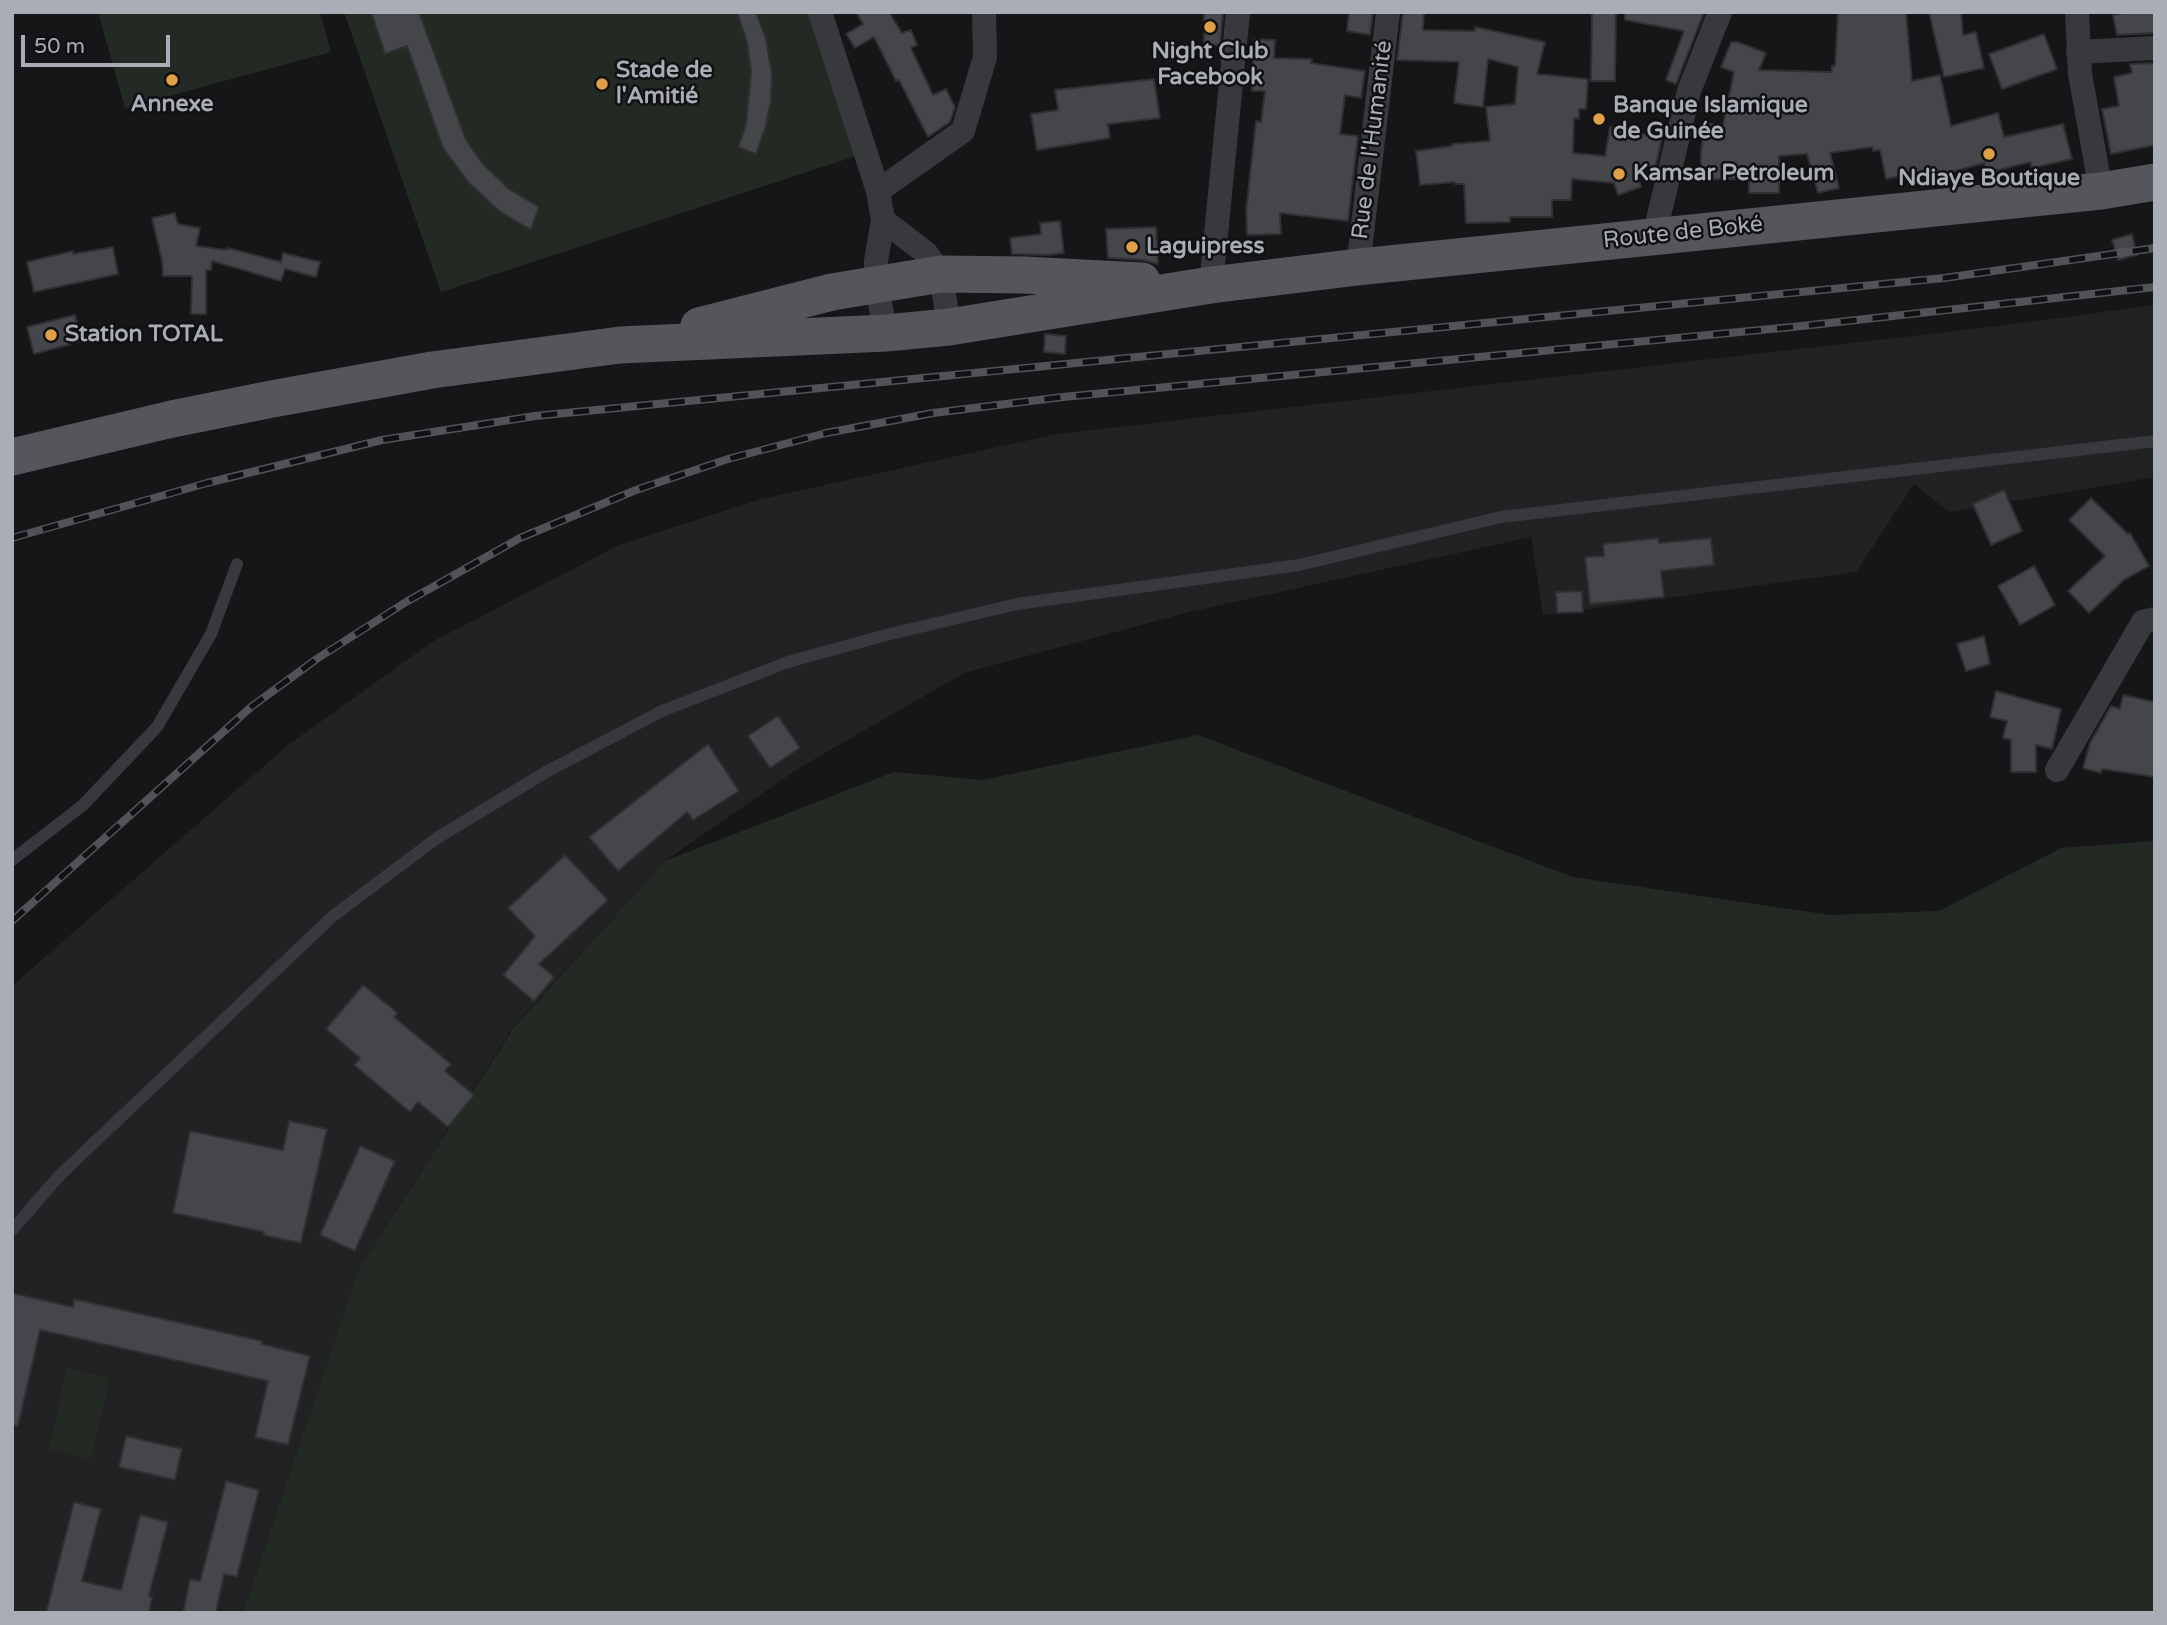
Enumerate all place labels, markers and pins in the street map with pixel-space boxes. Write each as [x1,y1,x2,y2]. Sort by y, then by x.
marker: Night Club Facebook [1202,19,1218,35]
place label: Night Club Facebook [1151,38,1269,92]
place label: Stade de l'Amitié [616,57,712,111]
marker: Annexe [164,72,180,88]
marker: Stade de l'Amitié [594,76,610,92]
place label: Annexe [130,91,214,119]
place label: Banque Islamique de Guinée [1613,92,1808,146]
marker: Banque Islamique de Guinée [1591,111,1607,127]
marker: Ndiaye Boutique [1981,146,1997,162]
place label: Kamsar Petroleum [1633,160,1834,188]
place label: Ndiaye Boutique [1898,165,2080,193]
marker: Kamsar Petroleum [1611,166,1627,182]
place label: Laguipress [1146,233,1264,261]
marker: Laguipress [1124,239,1140,255]
place label: Station TOTAL [65,321,223,349]
marker: Station TOTAL [43,327,59,343]

